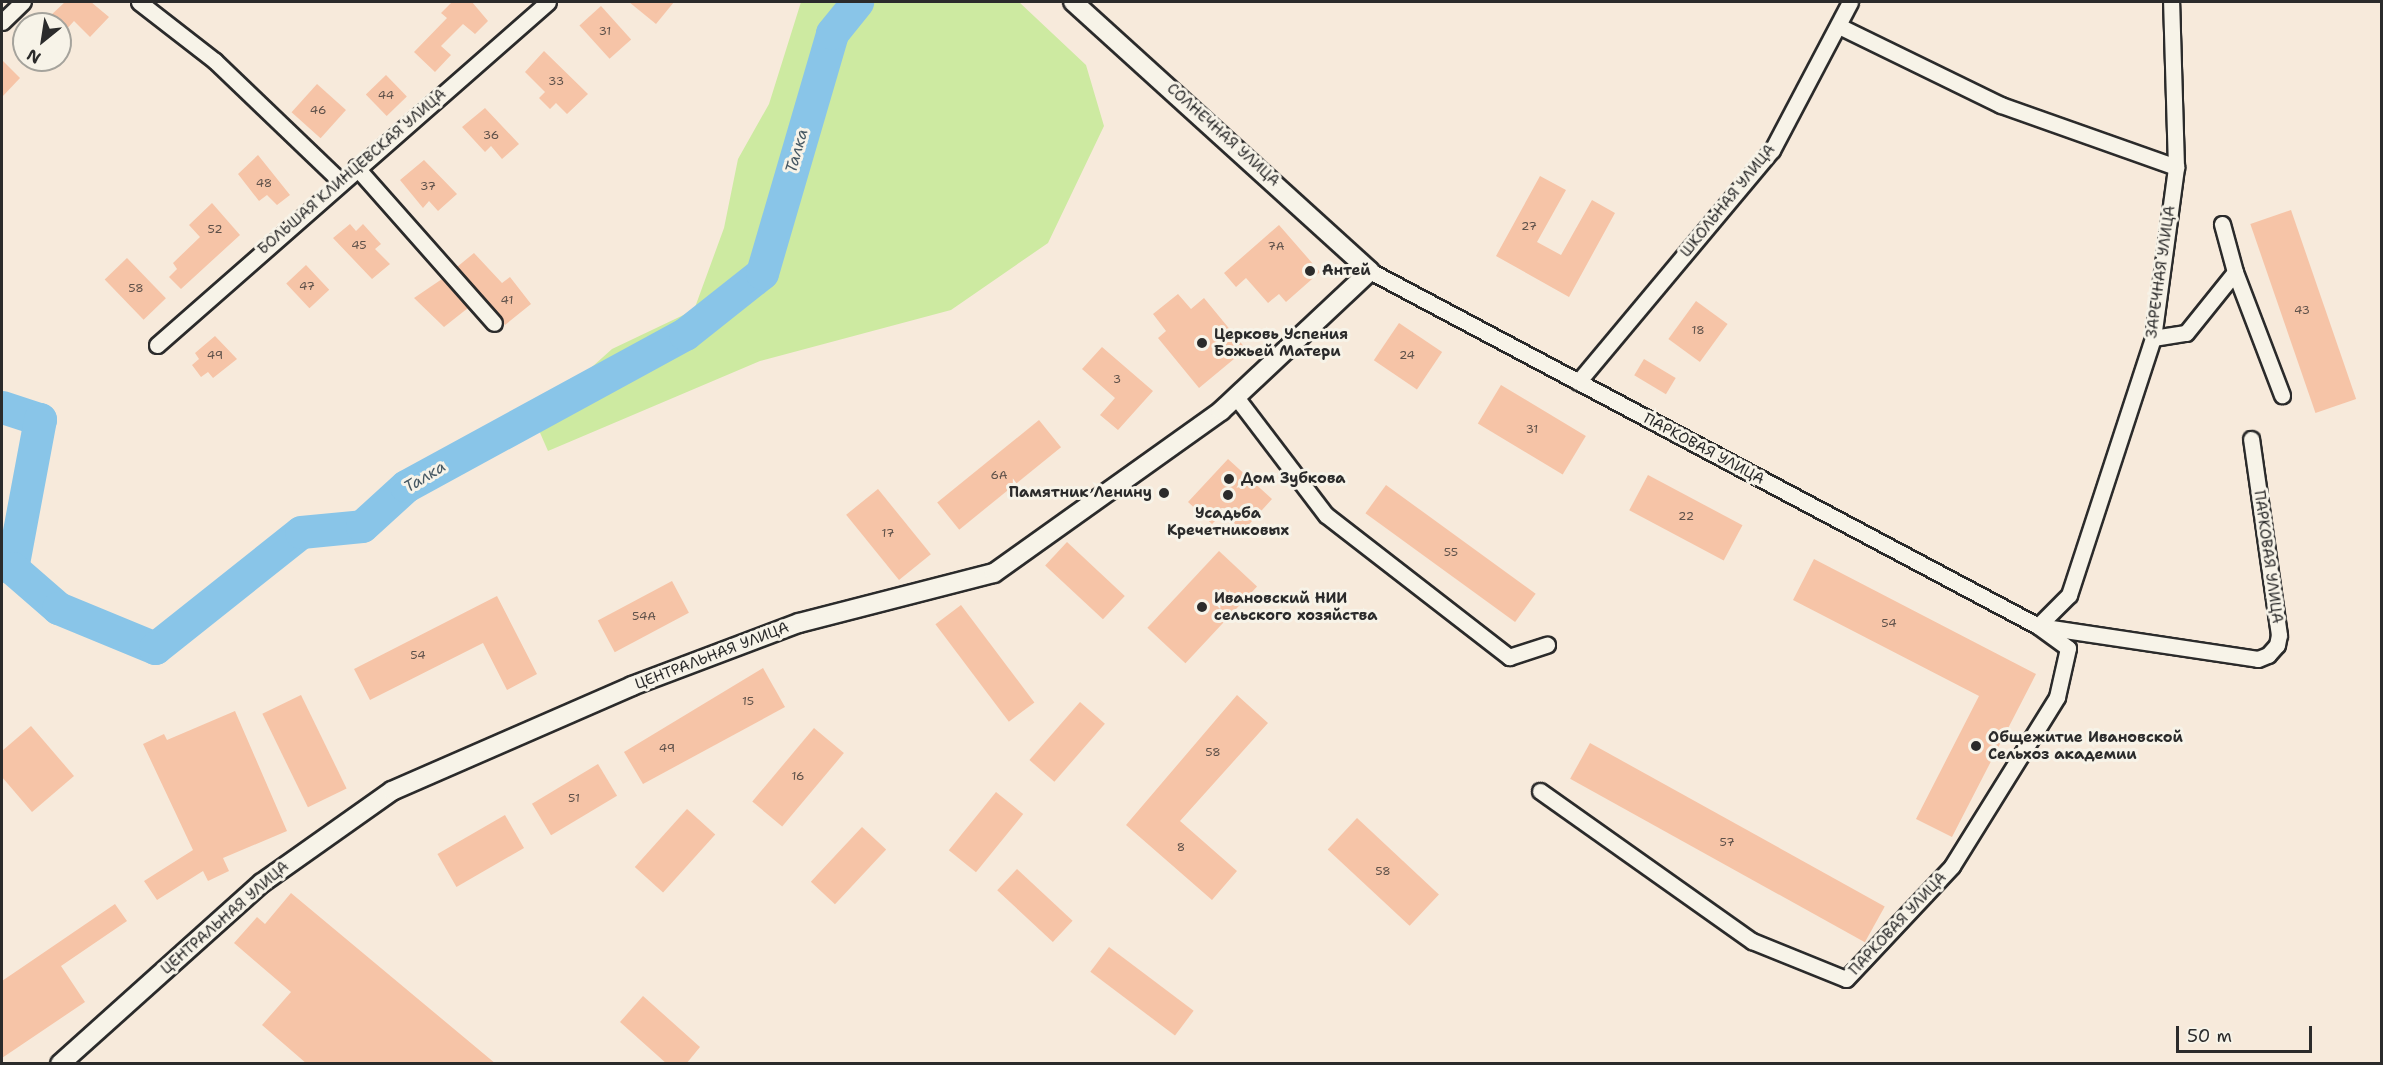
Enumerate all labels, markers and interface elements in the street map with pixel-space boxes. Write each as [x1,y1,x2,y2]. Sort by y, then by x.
north arrow [12,12,72,72]
house number: 31 [599,25,611,39]
text: N [23,44,44,69]
house number: 33 [548,75,564,89]
street label: СОЛНЕЧНАЯ УЛИЦА [1163,80,1283,190]
street label: БОЛЬШАЯ КЛИНЦЕВСКАЯ УЛИЦА [254,85,450,259]
house number: 44 [378,89,394,103]
house number: 46 [310,104,326,118]
water label: Талка [782,127,812,175]
house number: 36 [483,129,499,143]
street label: ШКОЛЬНАЯ УЛИЦА [1677,141,1779,261]
house number: 48 [256,177,272,191]
house number: 37 [420,180,436,194]
street label: ЗАРЕЧНАЯ УЛИЦА [2143,205,2179,339]
house number: 27 [1521,220,1537,234]
house number: 52 [207,223,223,237]
house number: 45 [351,239,367,253]
house number: 7А [1267,240,1285,254]
place label: Антей [1322,262,1371,280]
marker: Антей [1303,264,1317,278]
house number: 47 [299,280,315,294]
house number: 58 [128,282,144,296]
house number: 41 [501,294,513,308]
house number: 43 [2294,304,2310,318]
house number: 18 [1691,324,1705,338]
place label: Церковь Успения Божьей Матери [1214,325,1348,360]
marker: Церковь Успения Божьей Матери [1195,336,1209,350]
house number: 49 [207,349,223,363]
house number: 24 [1399,349,1415,363]
house number: 3 [1113,373,1121,387]
street label: ПАРКОВАЯ УЛИЦА [1641,410,1767,488]
house number: 31 [1526,423,1538,437]
water label: Талка [401,457,449,497]
house number: 6А [990,469,1008,483]
place label: Дом Зубкова [1241,470,1346,488]
marker: Дом Зубкова [1222,472,1236,486]
place label: Памятник Ленину [1009,484,1152,502]
marker: Памятник Ленину [1157,486,1171,500]
marker: Усадьба Кречетниковых [1221,488,1235,502]
street label: ПАРКОВАЯ УЛИЦА [2250,489,2286,625]
place label: Усадьба Кречетниковых [1167,504,1289,539]
house number: 22 [1678,510,1694,524]
house number: 17 [882,527,894,541]
house number: 55 [1444,546,1458,560]
place label: Ивановский НИИ сельского хозяйства [1214,589,1378,624]
marker: Ивановский НИИ сельского хозяйства [1195,600,1209,614]
house number: 54А [632,610,656,624]
house number: 54 [1881,617,1897,631]
street label: ЦЕНТРАЛЬНАЯ УЛИЦА [632,618,792,694]
house number: 54 [410,649,426,663]
house number: 15 [742,695,754,709]
place label: Общежитие Ивановской Сельхоз академии [1988,728,2183,763]
marker: Общежитие Ивановской Сельхоз академии [1969,739,1983,753]
house number: 49 [659,742,675,756]
house number: 58 [1205,746,1221,760]
house number: 16 [791,770,805,784]
house number: 51 [568,792,580,806]
house number: 57 [1719,836,1735,850]
house number: 8 [1177,841,1185,855]
street label: ЦЕНТРАЛЬНАЯ УЛИЦА [157,858,293,978]
house number: 58 [1375,865,1391,879]
street label: ПАРКОВАЯ УЛИЦА [1846,869,1950,979]
scale bar [2179,1014,2316,1052]
text: 50 m [2187,1024,2232,1048]

